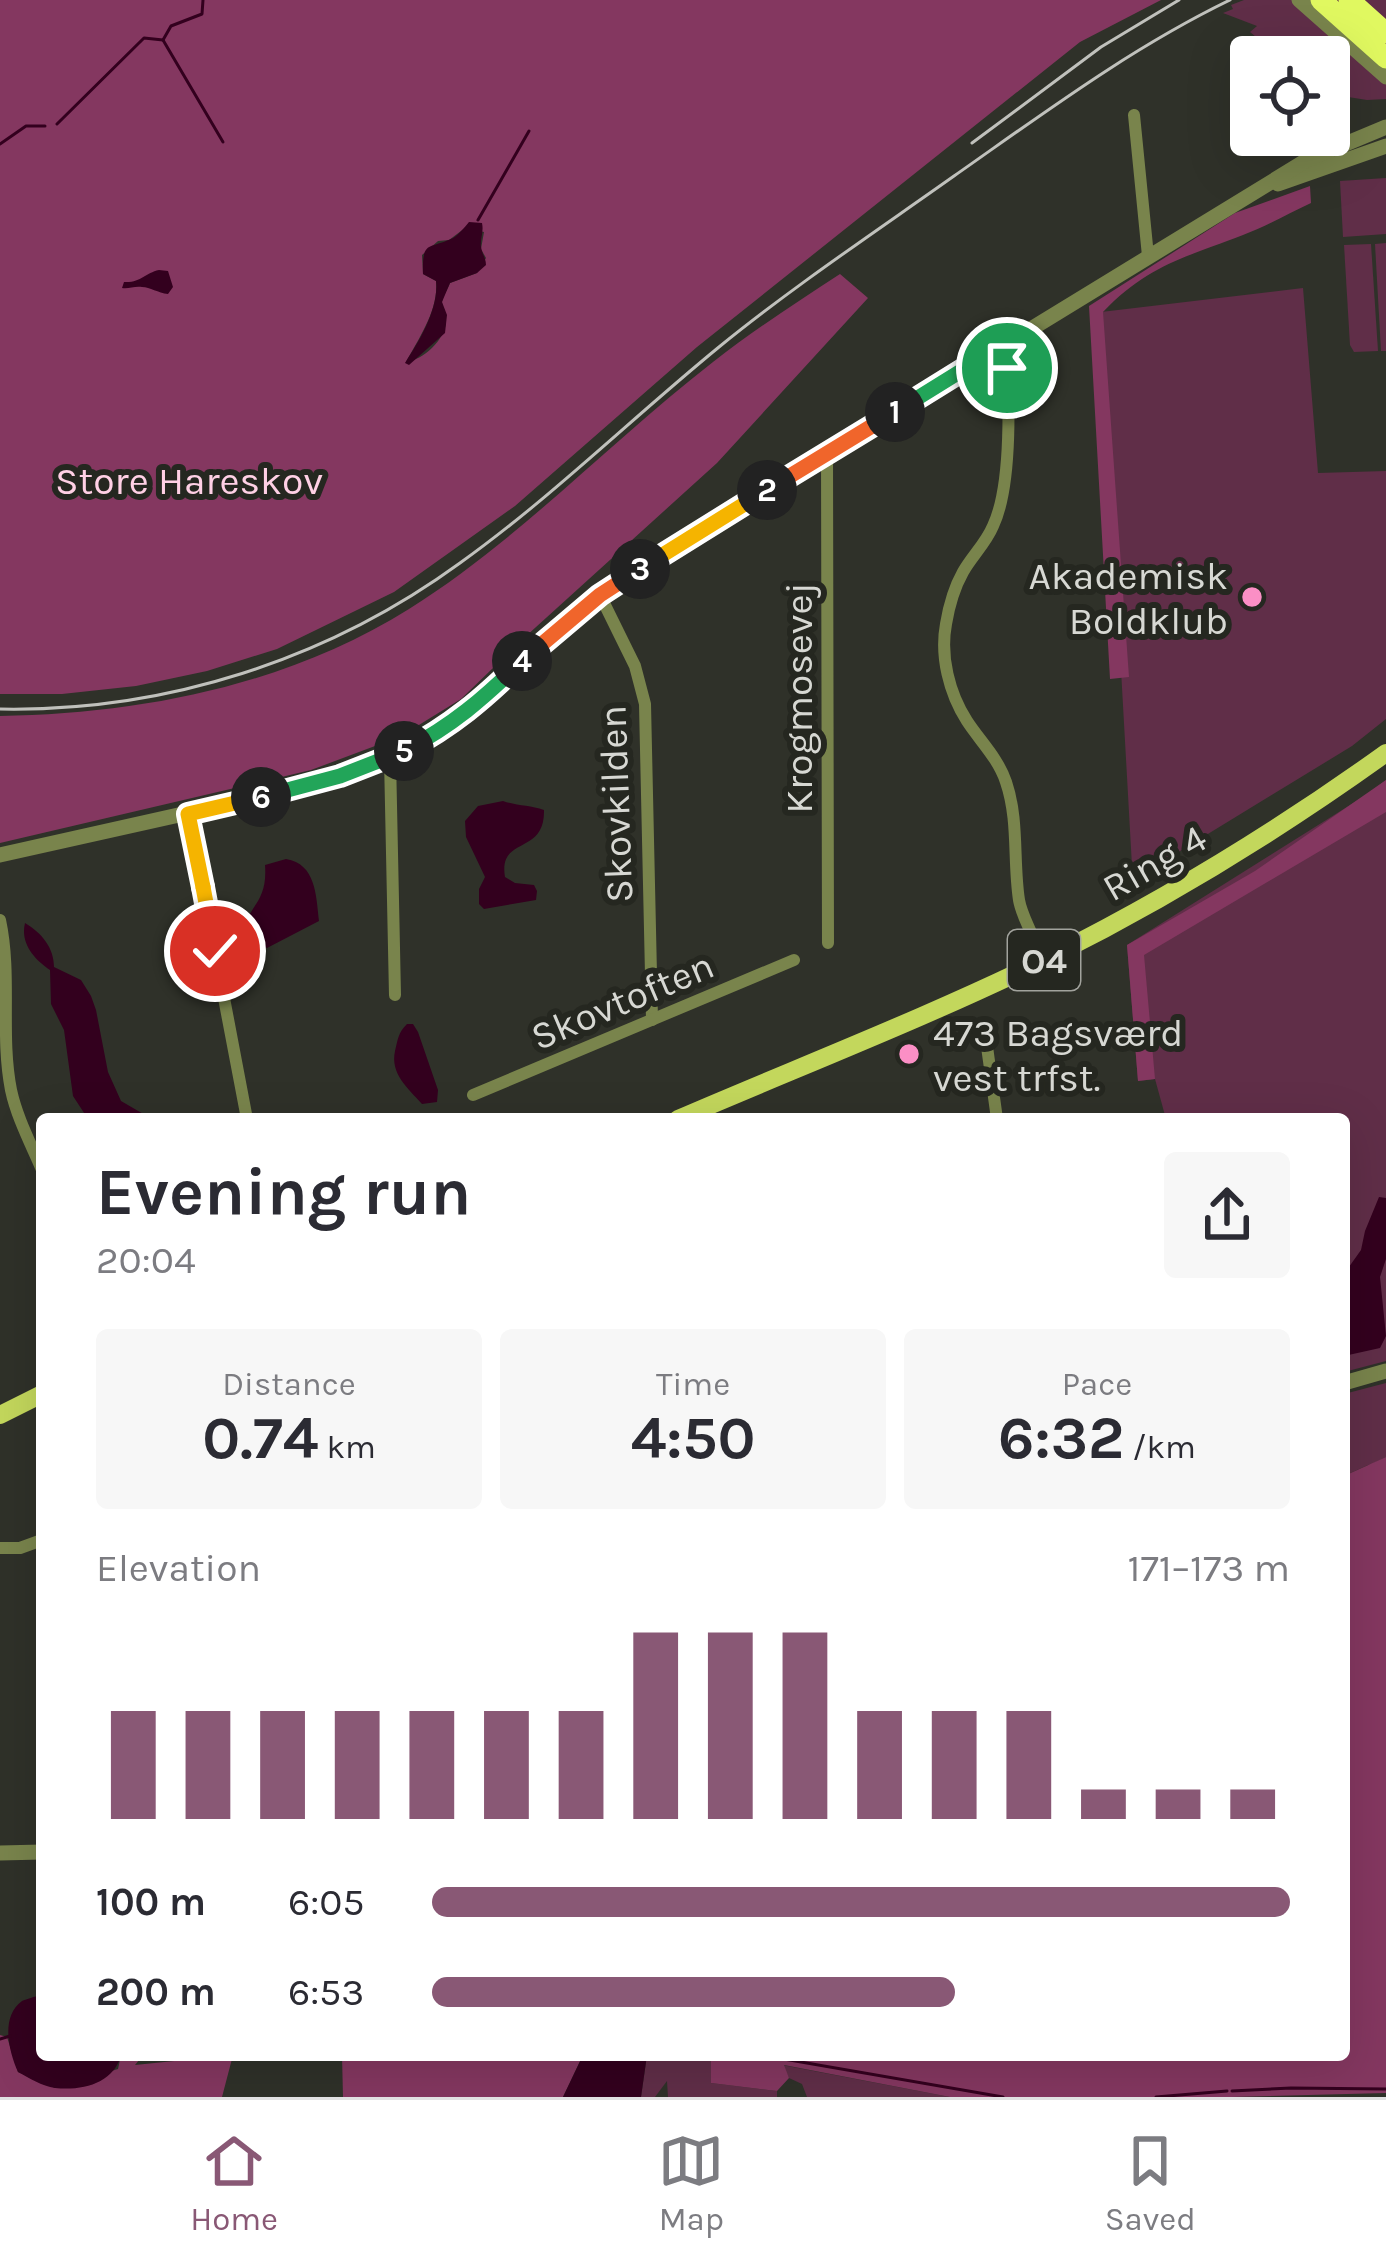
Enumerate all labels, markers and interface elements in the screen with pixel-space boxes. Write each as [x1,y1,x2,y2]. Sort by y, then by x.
map controls [1230,36,1350,156]
button: locate [1230,36,1350,156]
pin [956,317,1058,419]
icon: arrive [974,335,1040,401]
pin: 1 [865,382,925,442]
text: 1 [889,393,901,431]
park label: Store Hareskov [55,458,323,504]
pin: 2 [737,460,797,520]
text: 2 [757,471,777,509]
pin: 3 [610,539,670,599]
text: 3 [630,550,650,588]
place label: Akademisk Boldklub [1028,553,1228,644]
street label: Krogmosevej [776,582,822,814]
marker: Akademisk Boldklub [1239,584,1265,610]
pin: 4 [492,631,552,691]
text: 4 [512,642,532,680]
street label: Skovkilden [590,704,642,904]
pin: 5 [374,721,434,781]
text: 5 [394,732,414,770]
pin: 6 [231,767,291,827]
text: 6 [251,778,271,816]
street label: Ring 4 [1094,815,1215,911]
pin [164,900,266,1002]
icon: check [182,918,248,984]
road number: O4 [1008,930,1080,990]
street label: Skovtoften [524,942,721,1060]
place label: 473 Bagsværd vest trfst. [933,1010,1183,1101]
marker: 473 Bagsværd vest trfst. [896,1041,922,1067]
button: share [1164,1152,1290,1278]
text: Evening run [96,1153,471,1231]
text: 20:04 [96,1237,196,1283]
text: Distance [222,1365,356,1403]
text: Time [656,1365,730,1403]
text: Pace [1062,1365,1132,1403]
text: 0.74 [202,1403,319,1473]
text: 4:50 [631,1403,755,1473]
text: 6:32 [998,1403,1124,1473]
text: km [319,1428,376,1466]
text: /km [1124,1428,1196,1466]
text: Elevation [96,1545,261,1591]
text: 171–173 m [1128,1545,1290,1591]
text: 100 m [96,1879,206,1925]
text: 6:05 [288,1879,364,1925]
text: 200 m [96,1969,216,2015]
text: 6:53 [288,1969,364,2015]
tab: Home [190,2128,278,2238]
tab: Map [658,2128,724,2238]
tab: Saved [1105,2128,1196,2238]

